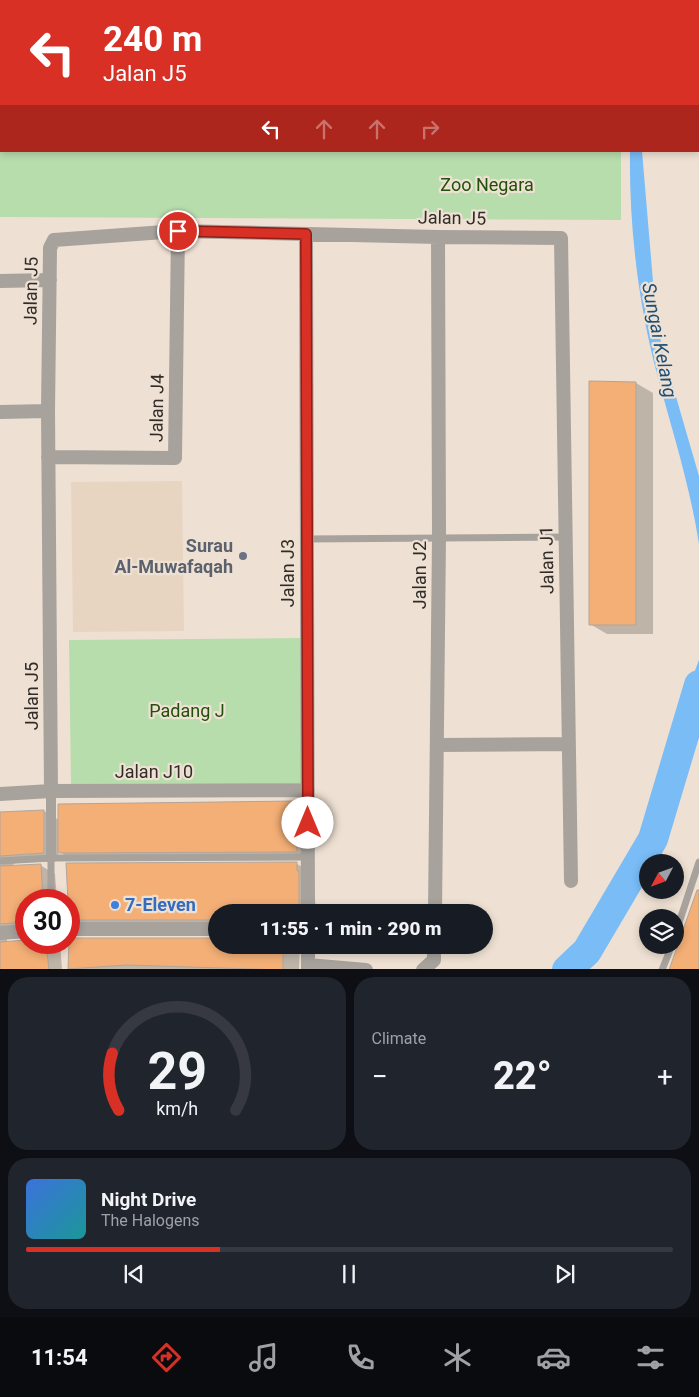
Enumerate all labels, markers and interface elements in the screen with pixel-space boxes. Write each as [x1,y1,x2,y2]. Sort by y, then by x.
text: 240 m [103,19,202,60]
icon: left [20,20,85,85]
text: Jalan J5 [103,61,187,86]
icon: left [257,115,285,143]
icon: ahead [310,115,338,143]
icon: ahead [363,115,391,143]
icon: right [416,115,444,143]
park label: Zoo Negara [440,174,534,195]
street label: Jalan J5 [418,206,486,229]
pin [157,210,199,252]
icon: arrive [164,217,192,245]
street label: Jalan J5 [19,257,42,325]
water label: Sungai Kelang [637,280,682,400]
street label: Jalan J4 [145,374,168,442]
street label: Jalan J1 [535,526,558,594]
place label: Surau Al-Muwafaqah [114,535,233,577]
street label: Jalan J3 [277,539,298,607]
street label: Jalan J2 [409,541,430,609]
marker: Surau Al-Muwafaqah [237,550,249,562]
street label: Jalan J5 [21,662,42,730]
park label: Padang J [149,700,225,721]
street label: Jalan J10 [115,761,193,782]
position arrow [281,796,333,848]
north arrow [639,854,684,899]
map controls [639,854,684,954]
speed limit sign: 30 [15,889,80,954]
place label: 7-Eleven [125,894,196,915]
marker: 7-Eleven [109,899,121,911]
button: layers [639,909,684,954]
text: 11:55 · 1 min · 290 m [259,917,442,940]
text: Climate [372,1029,426,1048]
text: 29 [147,1041,207,1102]
text: 22° [493,1054,552,1098]
text: − [372,1060,388,1093]
text: + [657,1060,673,1093]
text: km/h [156,1098,198,1119]
text: Night Drive [101,1188,196,1211]
text: The Halogens [101,1211,200,1230]
icon: previous [120,1260,148,1288]
icon: pause [335,1260,363,1288]
icon: next [551,1260,579,1288]
icon: directions [149,1340,184,1375]
icon: music [246,1340,281,1375]
icon: phone [343,1340,378,1375]
icon: climate [440,1340,475,1375]
icon: car [536,1340,571,1375]
icon: filters [633,1340,668,1375]
text: 11:54 [31,1345,88,1370]

